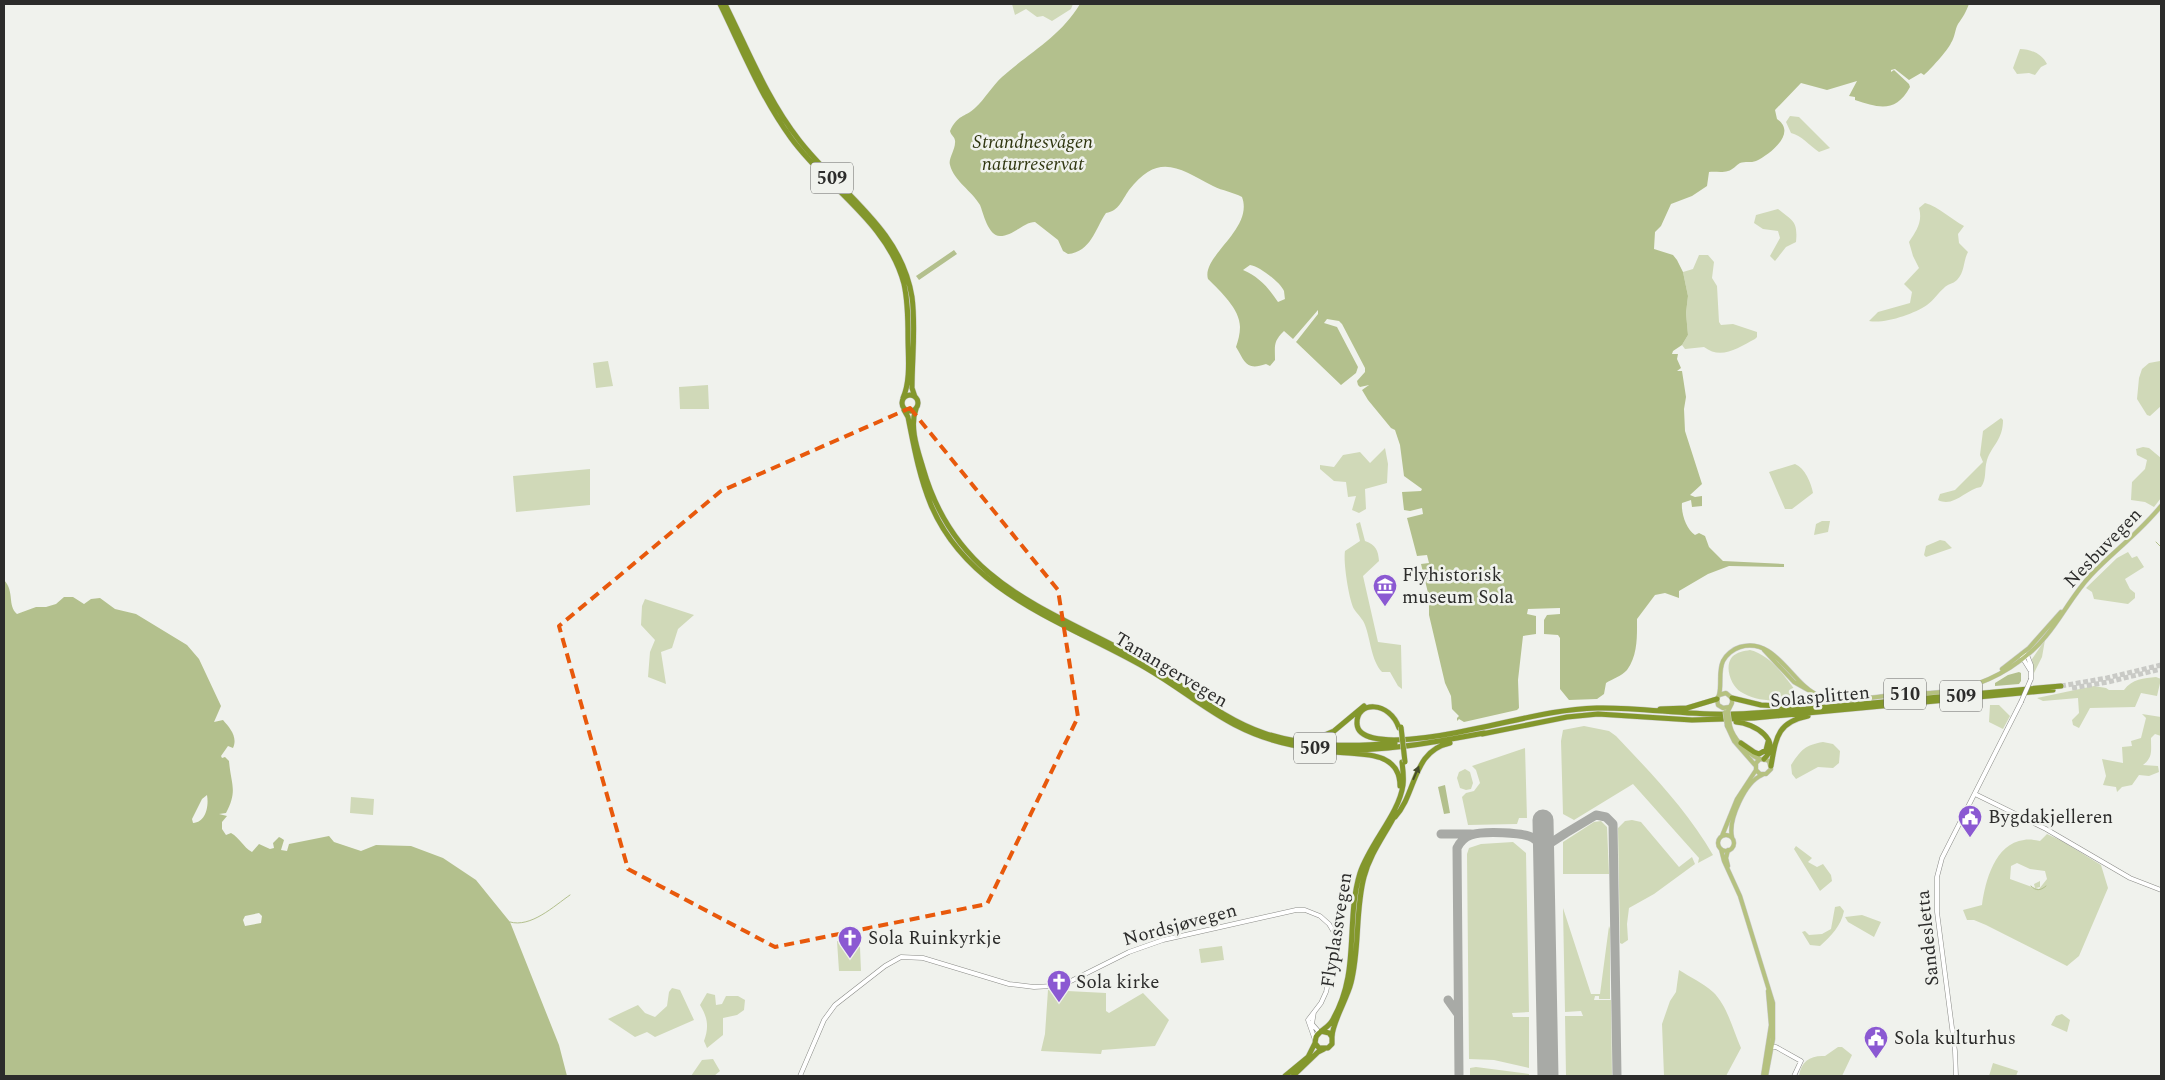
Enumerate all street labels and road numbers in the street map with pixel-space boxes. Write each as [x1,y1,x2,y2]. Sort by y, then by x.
road number: 509 [811,162,853,194]
street label: Nesbuvegen [2057,501,2149,595]
street label: Tanangervegen [1109,625,1233,715]
street label: Solasplitten [1769,678,1871,716]
road number: 510 [1884,679,1926,710]
road number: 509 [1940,680,1982,711]
road number: 509 [1294,732,1336,764]
street label: Flyplassvegen [1314,870,1360,990]
street label: Sandesletta [1908,888,1947,987]
street label: Nordsjøvegen [1120,896,1240,954]

